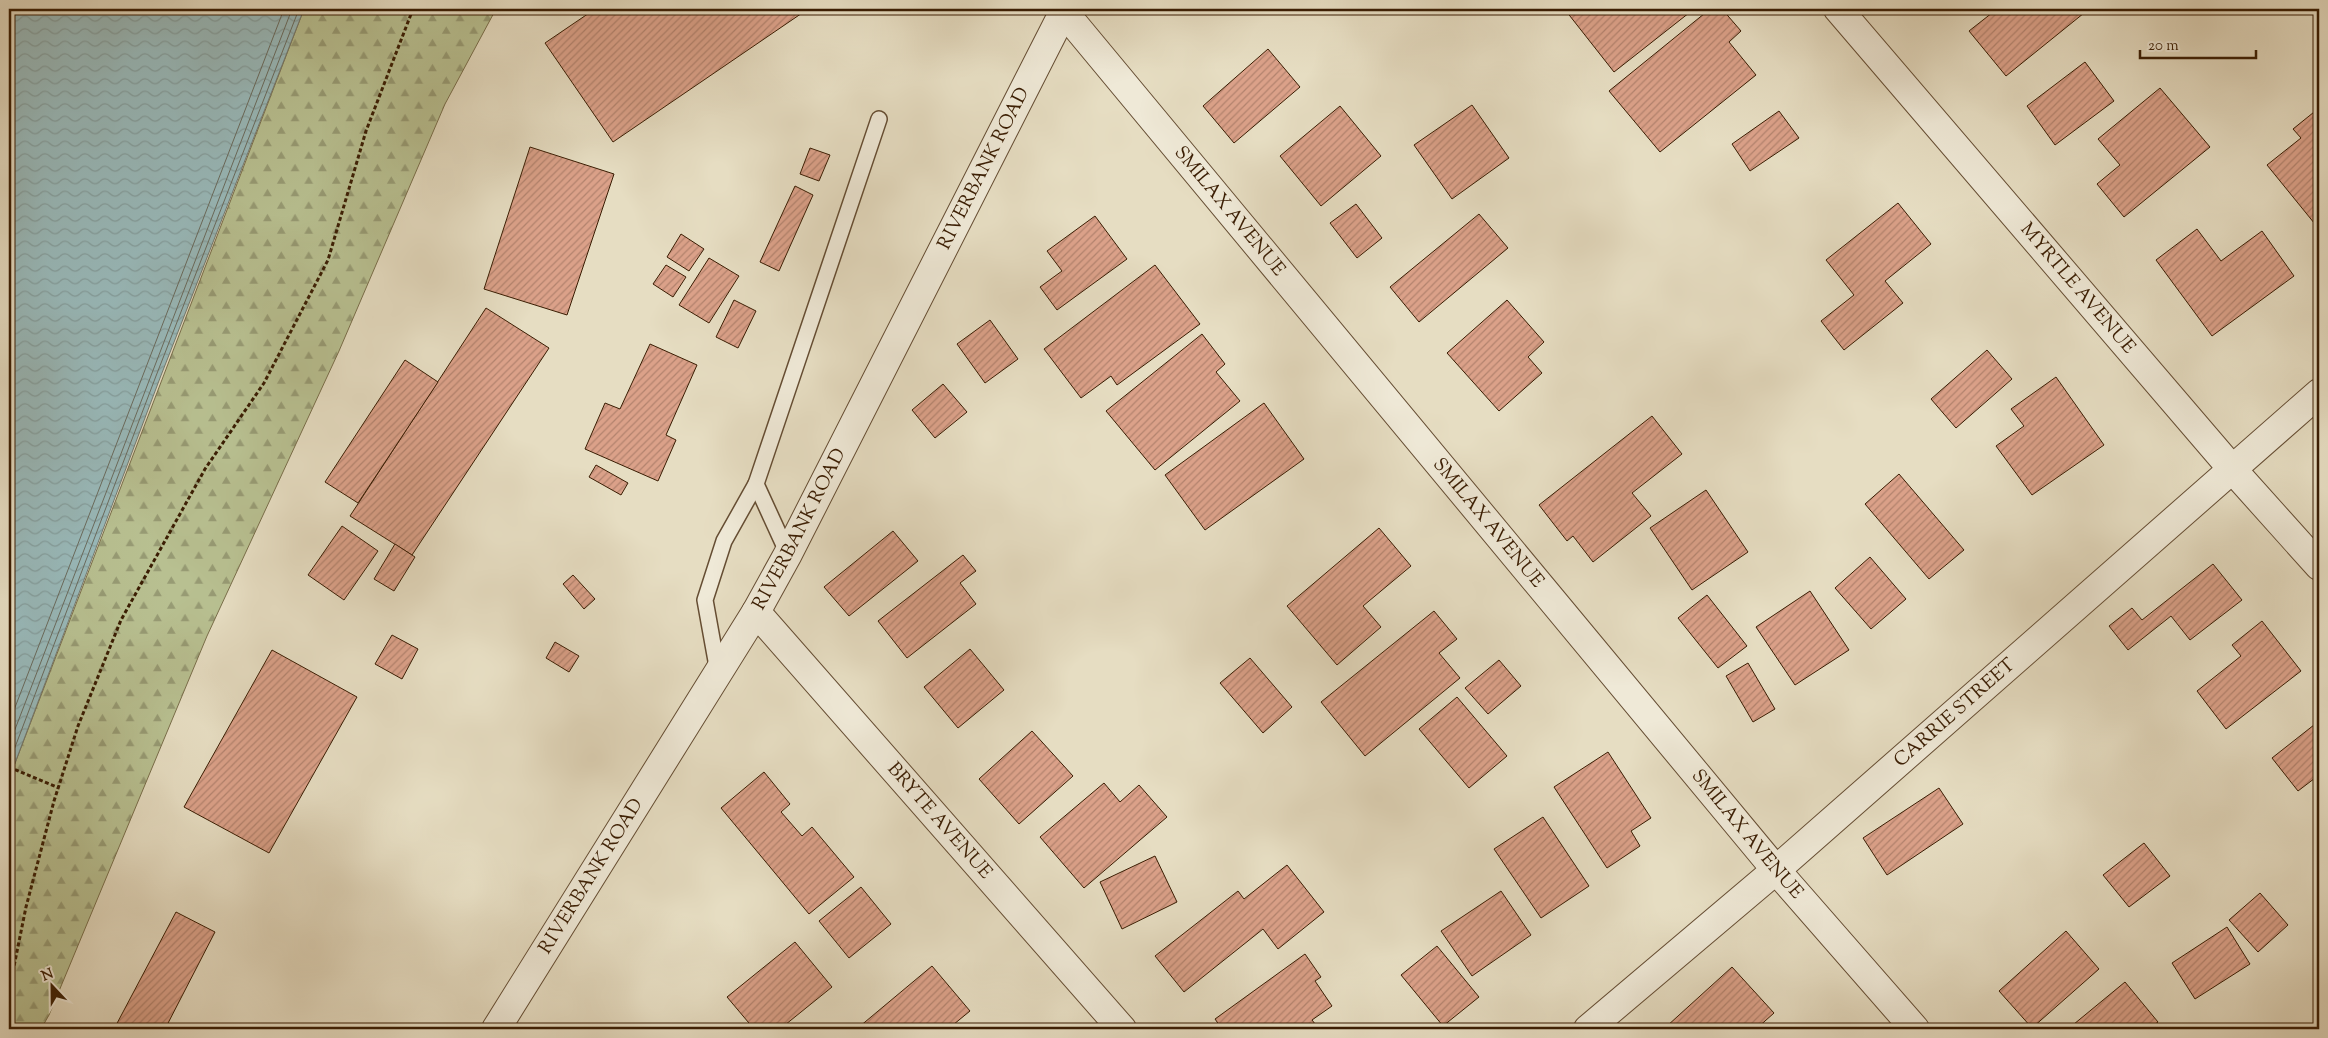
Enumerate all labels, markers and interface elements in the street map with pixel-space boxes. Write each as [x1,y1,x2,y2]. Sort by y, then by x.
scale bar [2140,28,2257,60]
text: 20 m [2148,36,2179,57]
street label: RIVERBANK ROAD [931,83,1037,255]
street label: SMILAX AVENUE [1167,140,1292,283]
street label: MYRTLE AVENUE [2013,217,2142,360]
street label: RIVERBANK ROAD [746,444,853,615]
street label: SMILAX AVENUE [1426,452,1550,594]
street label: CARRIE STREET [1888,652,2021,774]
street label: BRYTE AVENUE [881,757,998,886]
street label: SMILAX AVENUE [1685,764,1809,906]
street label: RIVERBANK ROAD [532,793,650,959]
north arrow [28,960,78,1010]
text: N [39,964,57,987]

